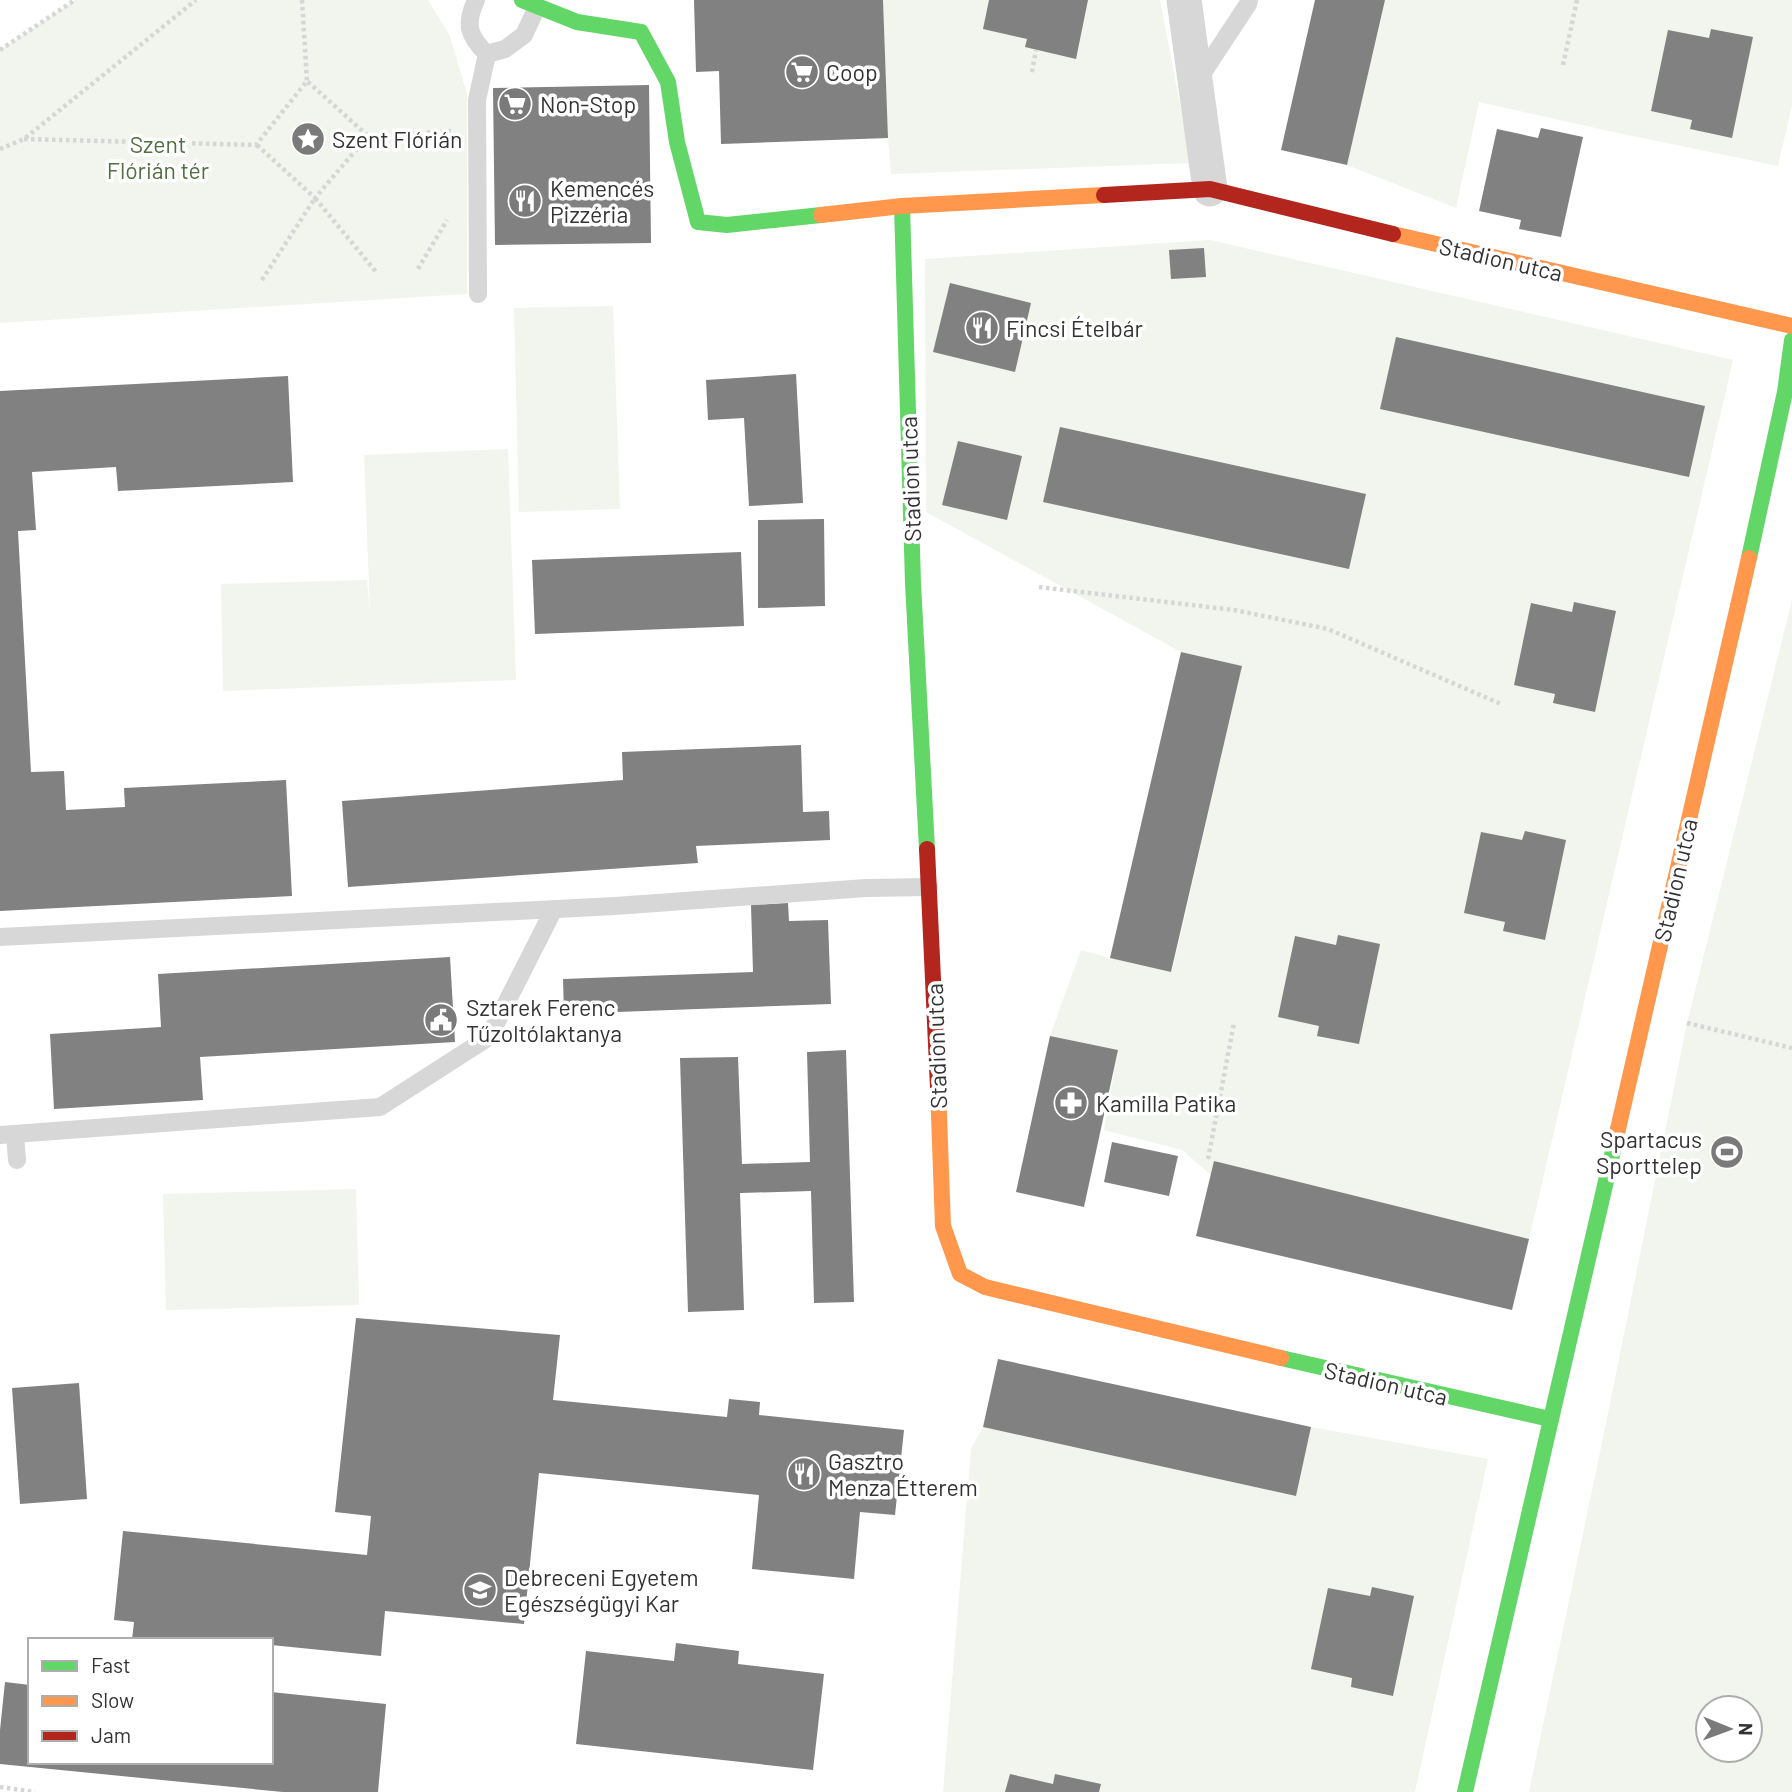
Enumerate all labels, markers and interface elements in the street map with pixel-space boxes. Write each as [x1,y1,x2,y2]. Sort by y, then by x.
supermarket icon: Coop [783,53,821,91]
place label: Coop [826,58,878,86]
supermarket icon: Non-Stop [496,85,534,123]
place label: Non-Stop [540,90,636,118]
place icon: Szent Flórián [289,120,327,158]
place label: Szent Flórián [332,125,462,153]
park label: Szent Flórián tér [107,130,210,184]
place label: Kemencés Pizzéria [550,174,654,228]
restaurant icon: Kemencés Pizzéria [506,182,544,220]
street label: Stadion utca [1437,231,1565,287]
restaurant icon: Fincsi Ételbár [963,309,1001,347]
place label: Fincsi Ételbár [1006,314,1143,342]
street label: Stadion utca [894,416,926,542]
street label: Stadion utca [1647,816,1703,944]
street label: Stadion utca [920,983,952,1109]
place label: Sztarek Ferenc Tűzoltólaktanya [466,993,622,1047]
public building icon: Sztarek Ferenc Tűzoltólaktanya [422,1001,460,1039]
pharmacy icon: Kamilla Patika [1052,1084,1090,1122]
place label: Kamilla Patika [1096,1089,1236,1117]
place label: Spartacus Sporttelep [1596,1125,1702,1179]
sports icon: Spartacus Sporttelep [1708,1133,1746,1171]
street label: Stadion utca [1322,1355,1450,1411]
place label: Gasztro Menza Étterem [828,1447,978,1501]
restaurant icon: Gasztro Menza Étterem [785,1455,823,1493]
place label: Debreceni Egyetem Egészségügyi Kar [504,1563,698,1617]
school or university icon: Debreceni Egyetem Egészségügyi Kar [461,1571,499,1609]
legend [28,1638,273,1764]
text: Fast [91,1652,131,1677]
text: Slow [91,1687,134,1712]
north arrow [1694,1694,1764,1764]
text: Jam [91,1722,131,1747]
text: N [1735,1723,1758,1736]

